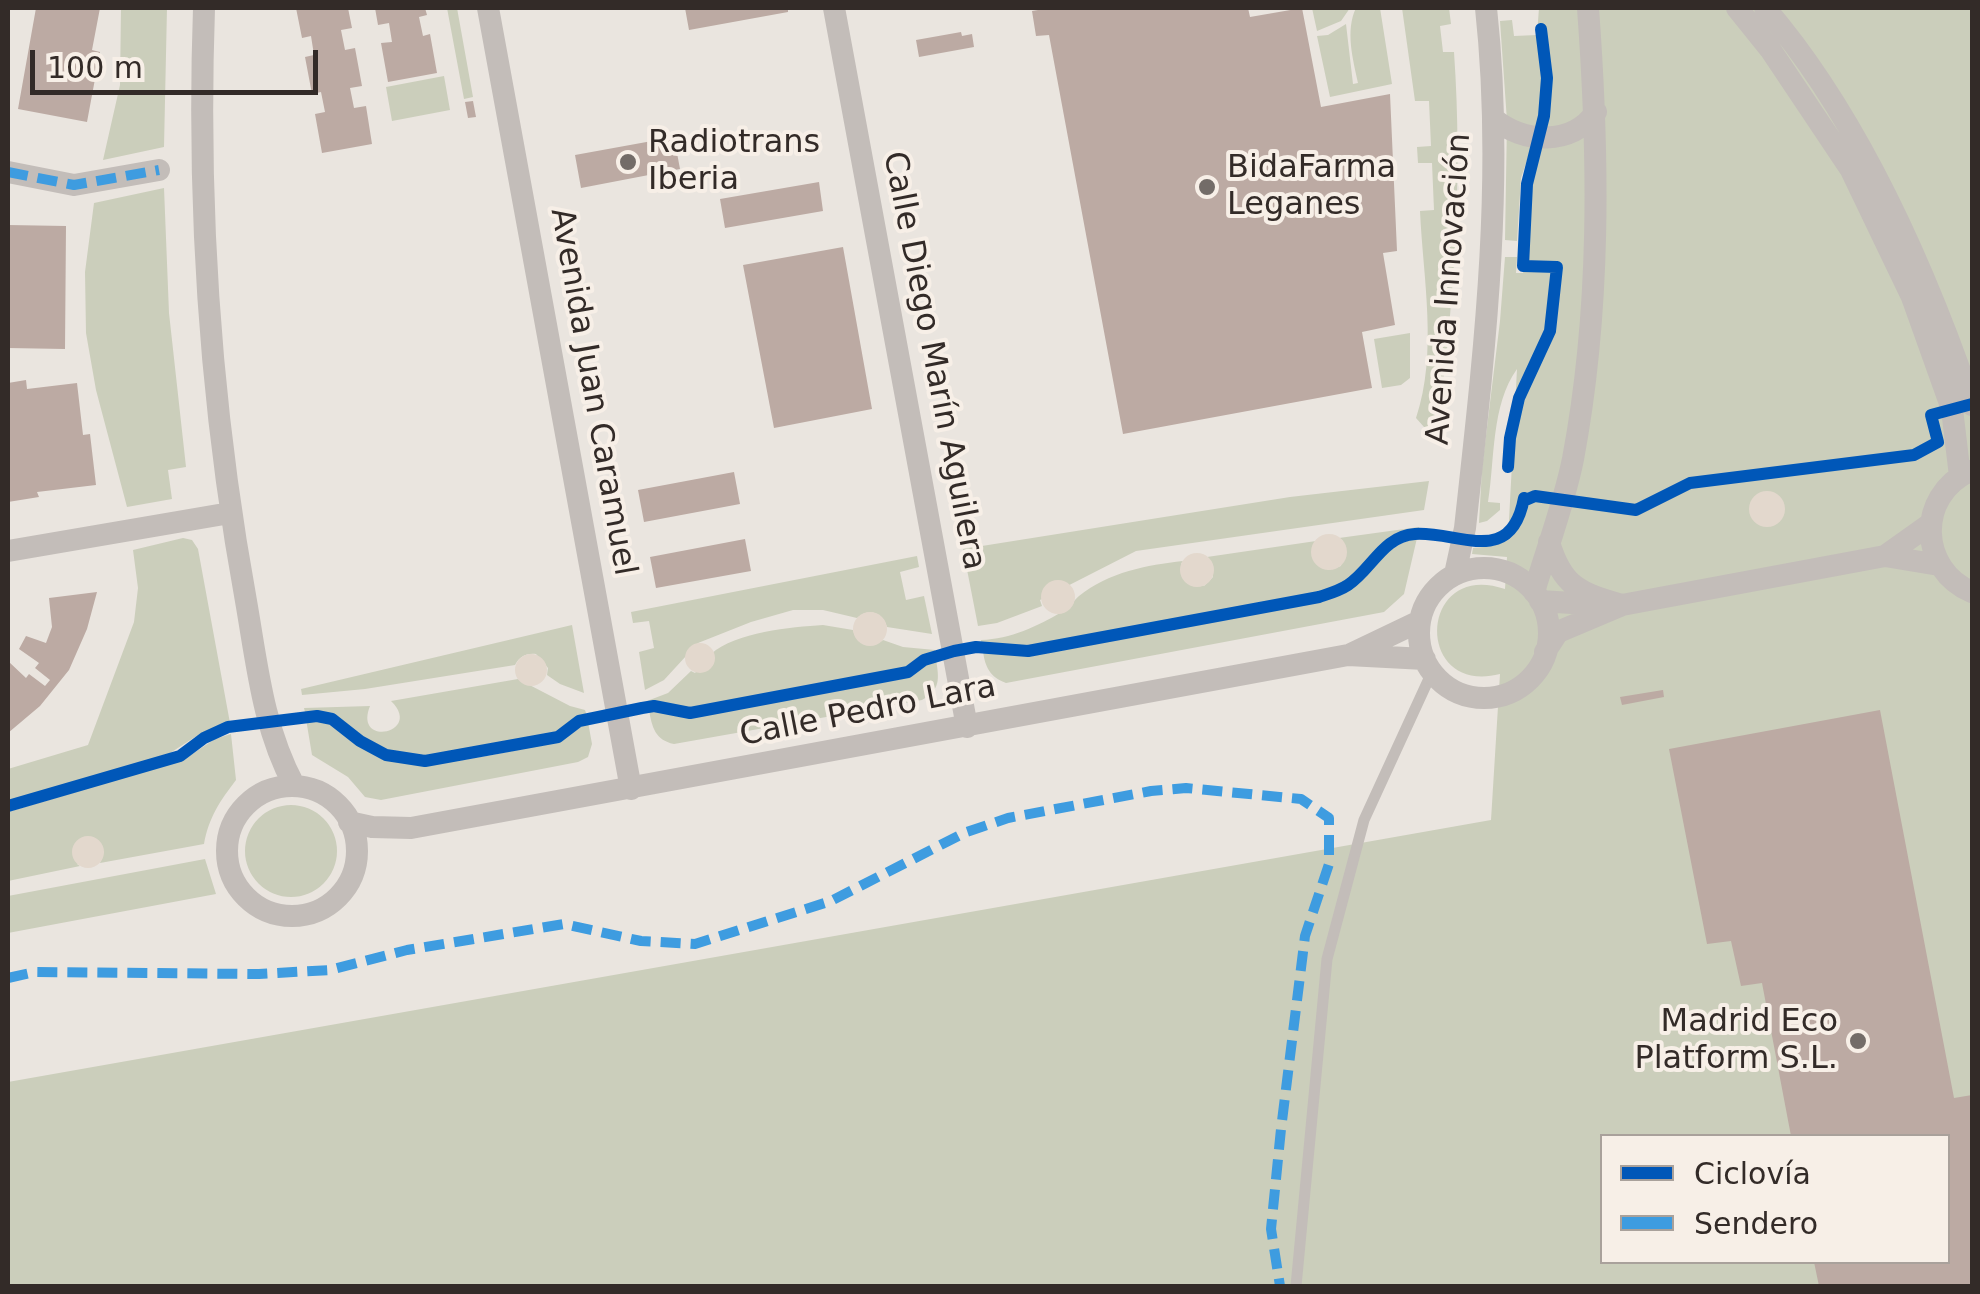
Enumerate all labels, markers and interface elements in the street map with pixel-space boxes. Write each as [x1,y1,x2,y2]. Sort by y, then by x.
scale bar [35,30,322,92]
text: 100 m [47,50,143,85]
place label: Radiotrans Iberia [648,125,820,200]
street label: Avenida Innovación [1420,132,1480,446]
street label: Calle Diego Marín Aguilera [874,149,992,573]
place label: BidaFarma Leganes [1227,150,1396,225]
marker: Radiotrans Iberia [617,151,639,173]
marker: BidaFarma Leganes [1196,176,1218,198]
street label: Avenida Juan Caramuel [541,205,643,579]
street label: Calle Pedro Lara [737,668,999,756]
place label: Madrid Eco Platform S.L. [1634,1004,1838,1079]
marker: Madrid Eco Platform S.L. [1847,1030,1869,1052]
legend [1600,1134,1950,1264]
text: Ciclovía [1694,1156,1811,1191]
text: Sendero [1694,1206,1818,1241]

